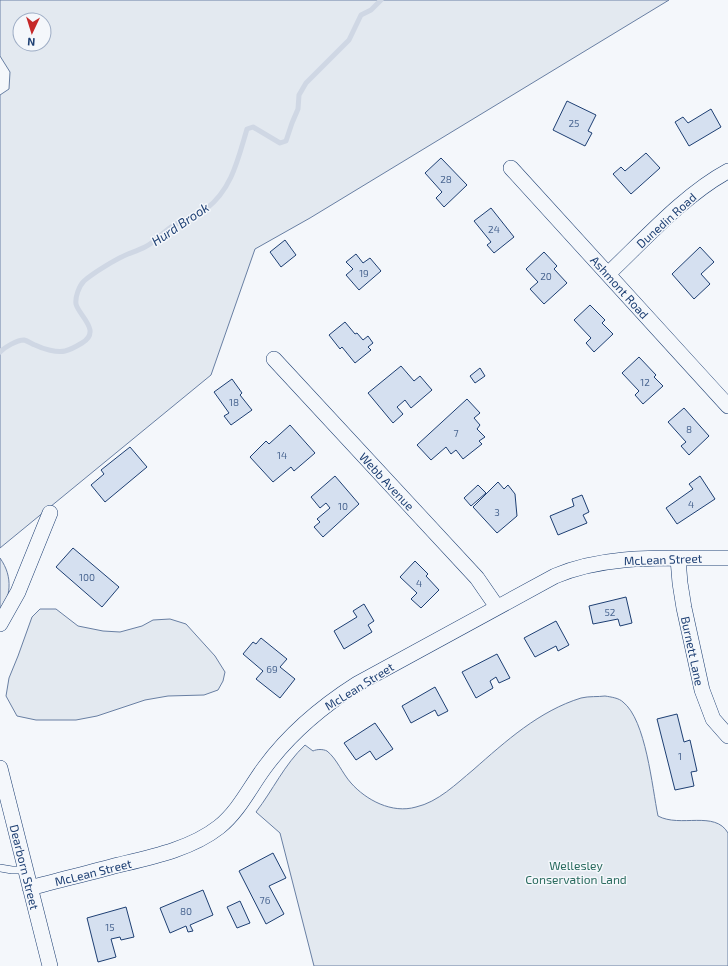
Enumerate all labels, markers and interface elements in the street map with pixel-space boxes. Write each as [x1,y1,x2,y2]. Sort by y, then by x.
north arrow [12,12,52,52]
text: N [27,36,36,49]
house number: 25 [569,117,579,129]
house number: 28 [440,173,452,185]
street label: Dunedin Road [633,190,699,250]
water label: Hurd Brook [148,199,212,249]
house number: 24 [488,223,500,235]
street label: Ashmont Road [588,253,652,321]
house number: 19 [359,267,369,279]
house number: 20 [540,270,552,282]
house number: 12 [640,376,650,388]
house number: 18 [229,396,239,408]
house number: 8 [686,423,692,435]
house number: 7 [453,427,459,439]
house number: 14 [277,449,287,461]
street label: Webb Avenue [357,449,417,513]
house number: 4 [688,498,694,510]
house number: 10 [338,500,348,512]
house number: 3 [494,506,500,518]
street label: McLean Street [623,551,703,567]
house number: 100 [79,571,95,583]
house number: 4 [416,577,422,589]
house number: 52 [605,606,616,618]
street label: Burnett Lane [679,615,707,687]
street label: McLean Street [322,659,396,713]
house number: 69 [266,663,278,675]
house number: 1 [678,750,682,762]
street label: Dearborn Street [8,823,42,911]
street label: McLean Street [53,856,133,888]
park label: Wellesley Conservation Land [525,858,627,886]
house number: 76 [260,894,271,906]
house number: 80 [180,905,192,917]
house number: 15 [105,921,115,933]

